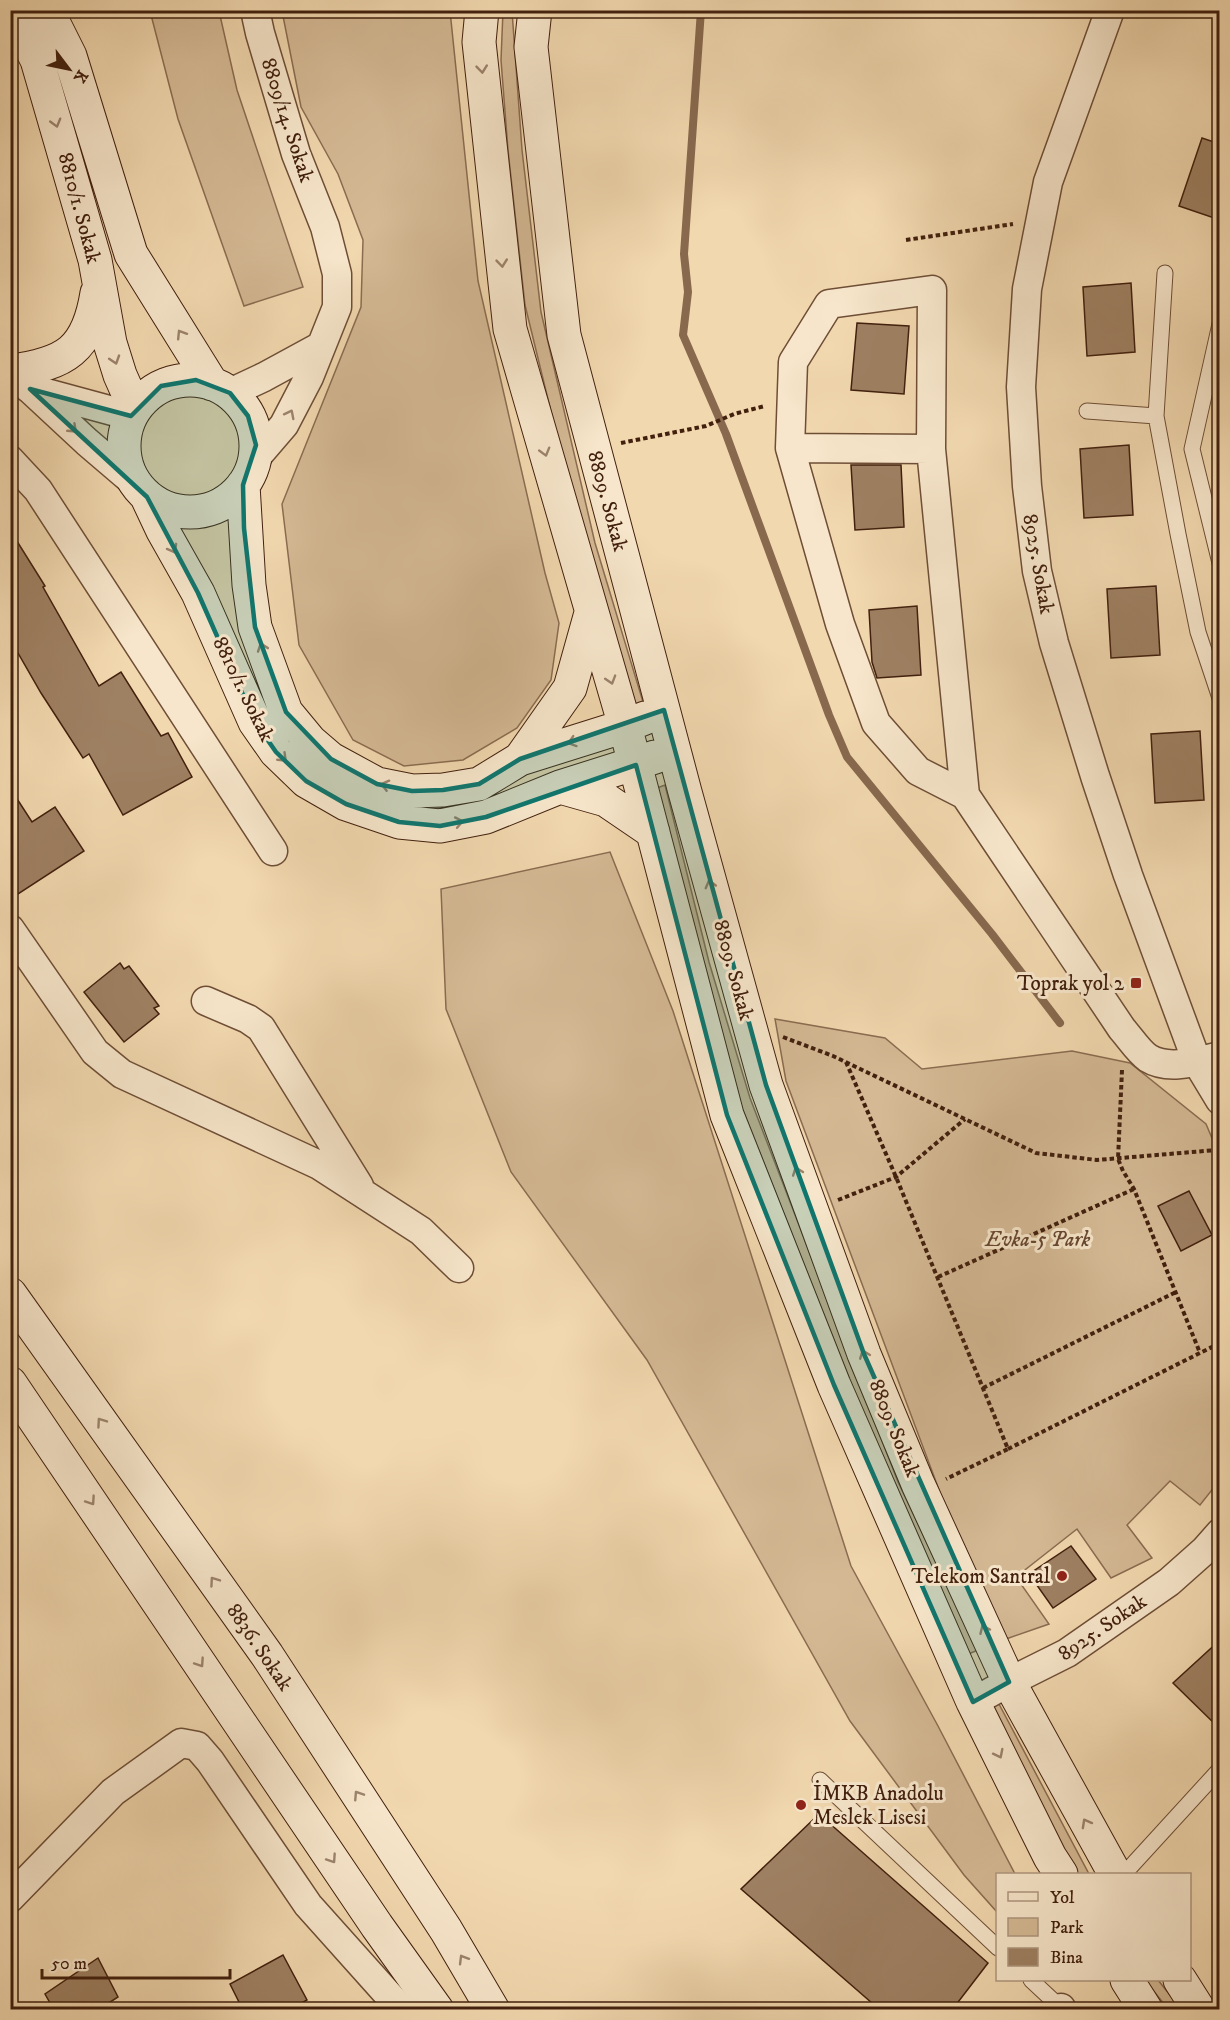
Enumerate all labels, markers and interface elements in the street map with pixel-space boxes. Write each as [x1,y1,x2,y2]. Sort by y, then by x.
north arrow [39,39,99,99]
street label: 8809/14. Sokak [255,55,320,186]
one-way arrow [475,64,487,73]
text: K [69,66,92,87]
one-way arrow [49,117,61,128]
street label: 8810/1. Sokak [52,150,106,267]
one-way arrow [496,258,508,267]
one-way arrow [176,330,188,340]
one-way arrow [108,354,120,365]
one-way arrow [283,410,294,420]
one-way arrow [66,422,77,433]
one-way arrow [538,446,550,457]
street label: 8809. Sokak [581,448,633,555]
street label: 8925. Sokak [1016,512,1060,617]
one-way arrow [166,543,177,553]
street label: 8810/1. Sokak [206,633,280,747]
one-way arrow [256,642,269,653]
one-way arrow [604,674,616,685]
one-way arrow [567,735,578,747]
one-way arrow [275,751,286,762]
one-way arrow [380,780,390,793]
one-way arrow [454,816,464,829]
one-way arrow [705,879,718,889]
street label: 8809. Sokak [707,917,759,1024]
place label: Toprak yol 2 [1017,971,1125,997]
marker: Toprak yol 2 [1129,976,1143,990]
one-way arrow [792,1166,804,1177]
park label: Evka-5 Park [985,1227,1091,1253]
one-way arrow [859,1349,871,1360]
street label: 8809. Sokak [863,1376,926,1482]
one-way arrow [97,1418,108,1429]
one-way arrow [83,1495,94,1506]
place label: Telekom Santral [911,1564,1051,1590]
marker: Telekom Santral [1055,1569,1069,1583]
one-way arrow [210,1577,221,1588]
street label: 8925. Sokak [1053,1588,1152,1667]
street label: 8836. Sokak [220,1599,298,1697]
one-way arrow [979,1624,991,1635]
one-way arrow [193,1656,204,1667]
one-way arrow [992,1748,1003,1759]
place label: İMKB Anadolu Meslek Lisesi [813,1780,944,1831]
one-way arrow [354,1791,365,1802]
marker: İMKB Anadolu Meslek Lisesi [794,1798,808,1812]
one-way arrow [1082,1819,1094,1829]
one-way arrow [325,1853,336,1864]
legend [996,1873,1191,1981]
text: Yol [1050,1887,1075,1909]
text: Park [1050,1917,1084,1939]
scale bar [42,1942,230,1980]
text: Bina [1050,1947,1083,1969]
text: 50 m [51,1953,87,1975]
one-way arrow [459,1955,471,1965]

